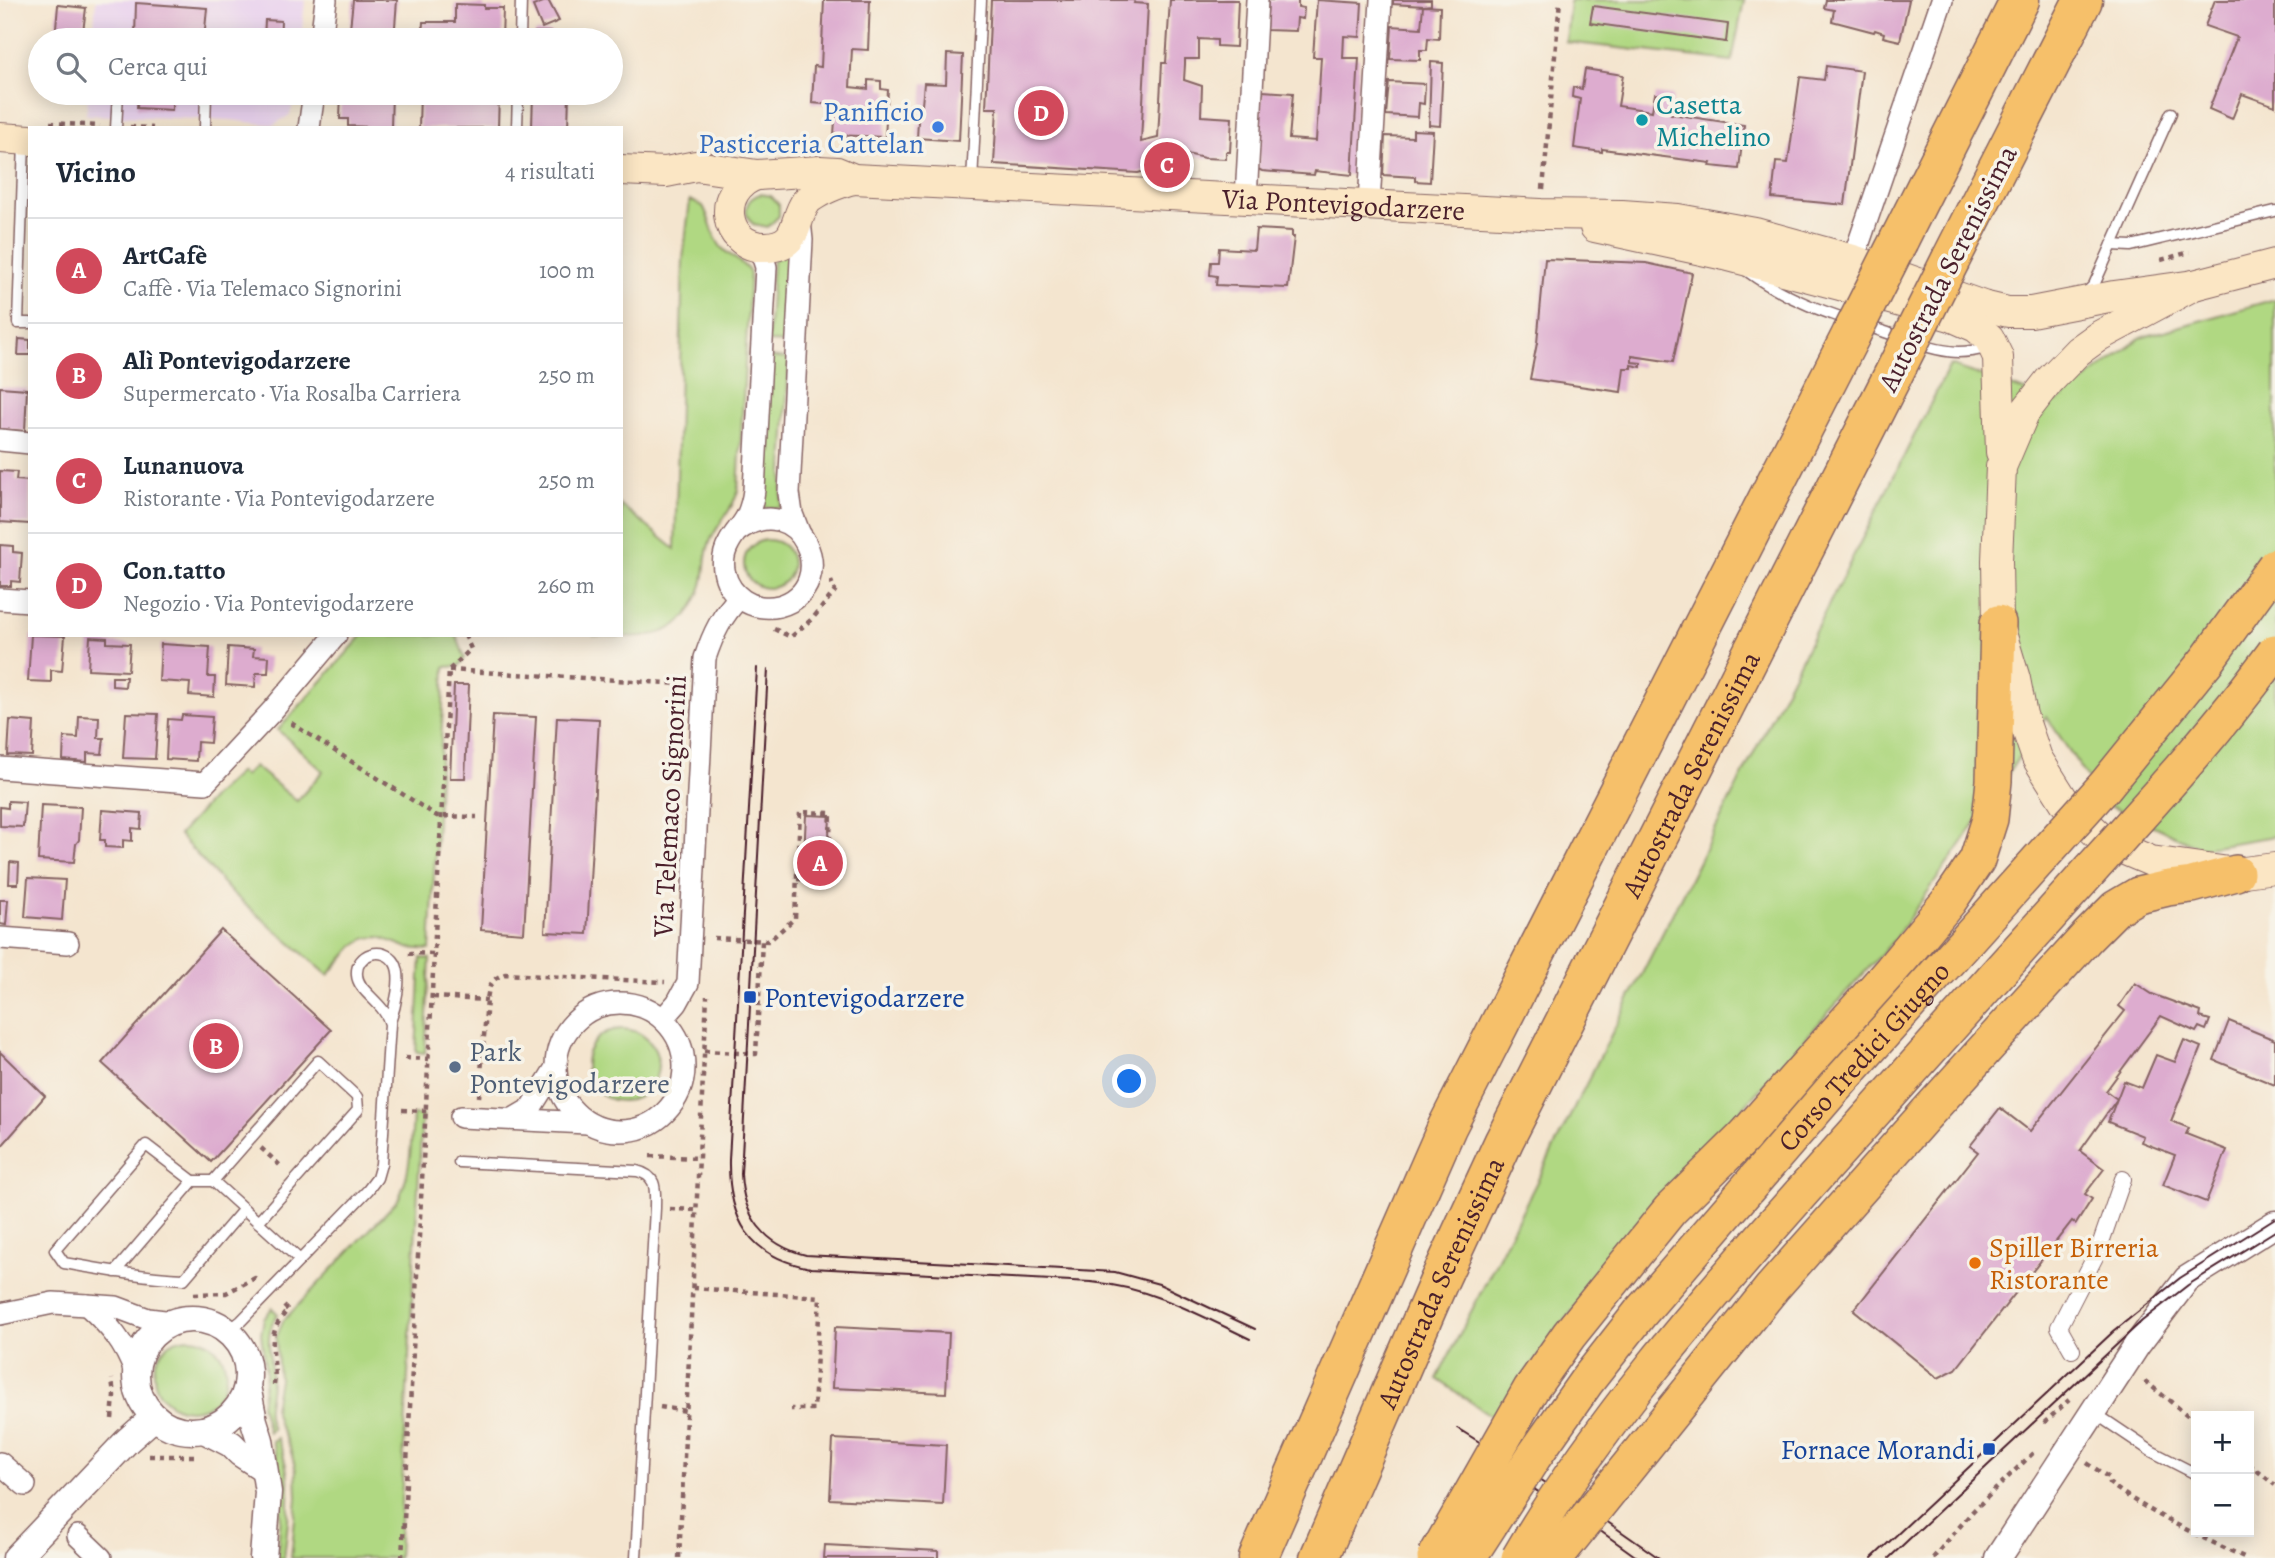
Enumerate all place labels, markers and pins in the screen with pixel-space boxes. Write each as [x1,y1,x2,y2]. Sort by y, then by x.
place label: Casetta Michelino [1656,86,1771,156]
pin: D [1018,87,1064,139]
place label: Panificio Pasticceria Cattelan [698,93,924,163]
marker: Casetta Michelino [1634,112,1650,128]
marker: Panificio Pasticceria Cattelan [930,119,946,135]
pin: C [1144,139,1190,191]
pin: A [797,837,843,889]
place label: Pontevigodarzere [764,979,965,1017]
marker: Pontevigodarzere [742,989,758,1005]
pin: B [193,1020,239,1072]
place label: Park Pontevigodarzere [469,1033,670,1103]
marker: Park Pontevigodarzere [447,1059,463,1075]
place label: Spiller Birreria Ristorante [1989,1229,2159,1299]
marker: Spiller Birreria Ristorante [1967,1255,1983,1271]
place label: Fornace Morandi [1780,1431,1975,1469]
marker: Fornace Morandi [1981,1441,1997,1457]

